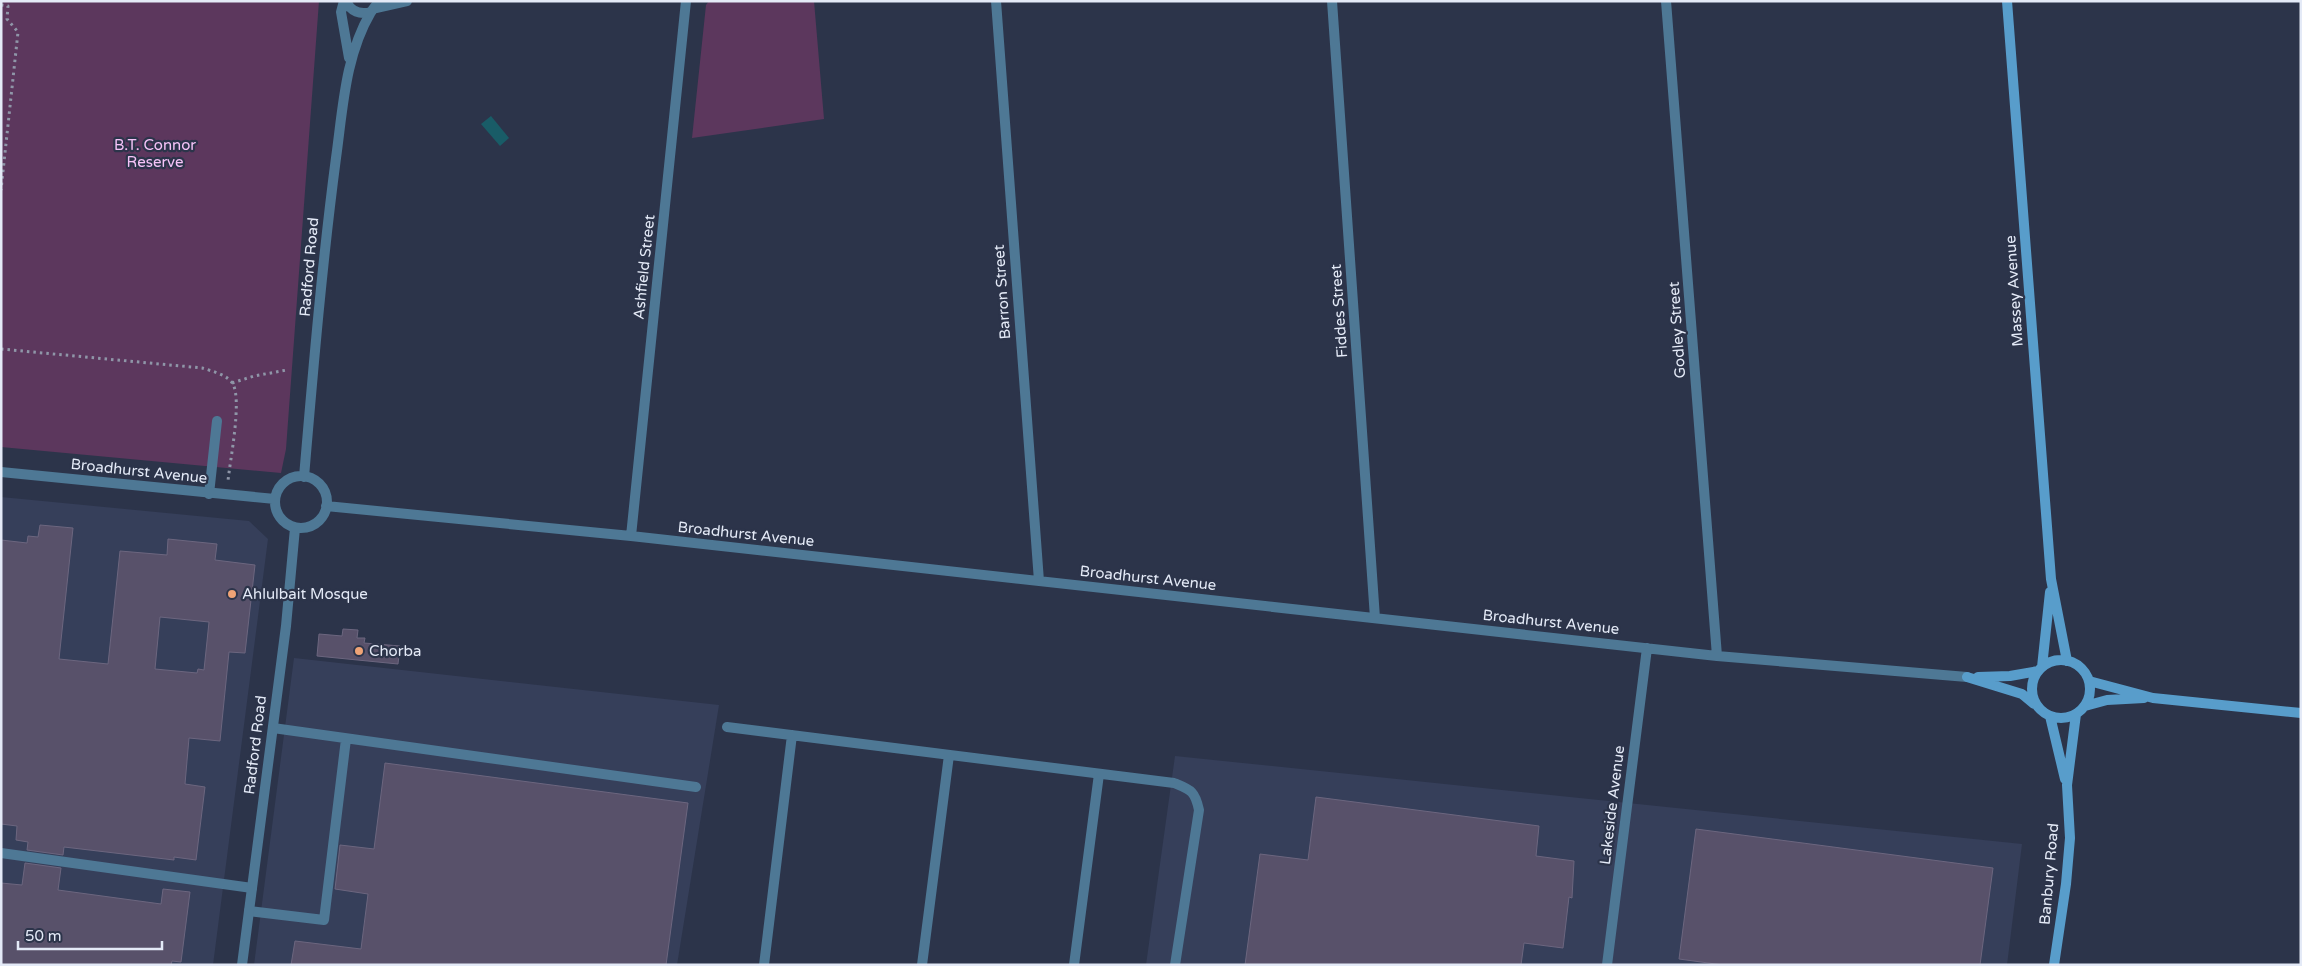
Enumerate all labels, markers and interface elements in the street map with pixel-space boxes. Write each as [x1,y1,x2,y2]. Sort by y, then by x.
park label: B.T. Connor Reserve [114,136,196,171]
street label: Ashfield Street [630,213,658,320]
street label: Radford Road [296,217,322,317]
street label: Massey Avenue [2001,235,2027,347]
street label: Barron Street [990,244,1014,340]
street label: Fiddes Street [1327,263,1351,359]
street label: Godley Street [1665,281,1689,379]
street label: Broadhurst Avenue [70,455,208,487]
street label: Broadhurst Avenue [677,518,815,550]
street label: Broadhurst Avenue [1079,562,1217,594]
place label: Ahlulbait Mosque [242,585,368,603]
marker: Ahlulbait Mosque [226,588,238,600]
street label: Broadhurst Avenue [1482,606,1620,638]
place label: Chorba [369,642,421,660]
marker: Chorba [353,645,365,657]
street label: Radford Road [240,694,270,796]
street label: Lakeside Avenue [1596,744,1628,866]
street label: Banbury Road [2036,822,2062,926]
scale bar [18,918,161,950]
text: 50 m [25,927,62,945]

